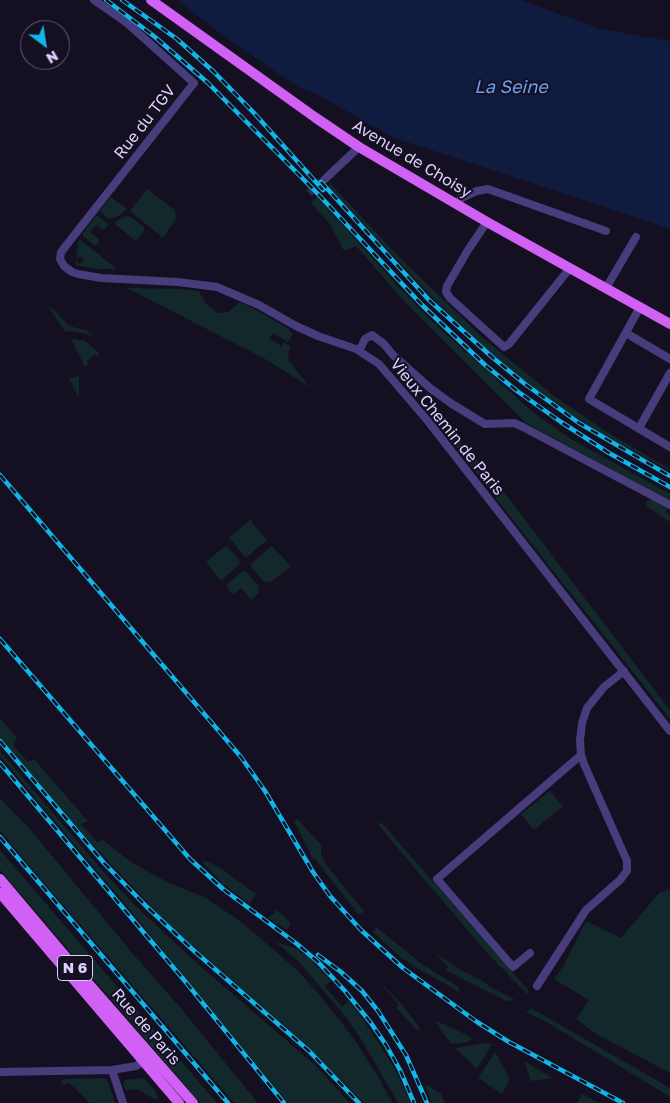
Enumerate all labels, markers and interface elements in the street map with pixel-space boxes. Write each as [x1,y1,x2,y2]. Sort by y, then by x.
north arrow [20,20,70,70]
text: N [44,47,61,67]
water label: La Seine [474,76,548,98]
street label: Rue du TGV [110,81,180,163]
street label: Avenue de Choisy [349,116,475,202]
street label: Vieux Chemin de Paris [386,355,508,499]
road number: N 6 [58,956,92,980]
street label: Rue de Paris [108,985,184,1069]

